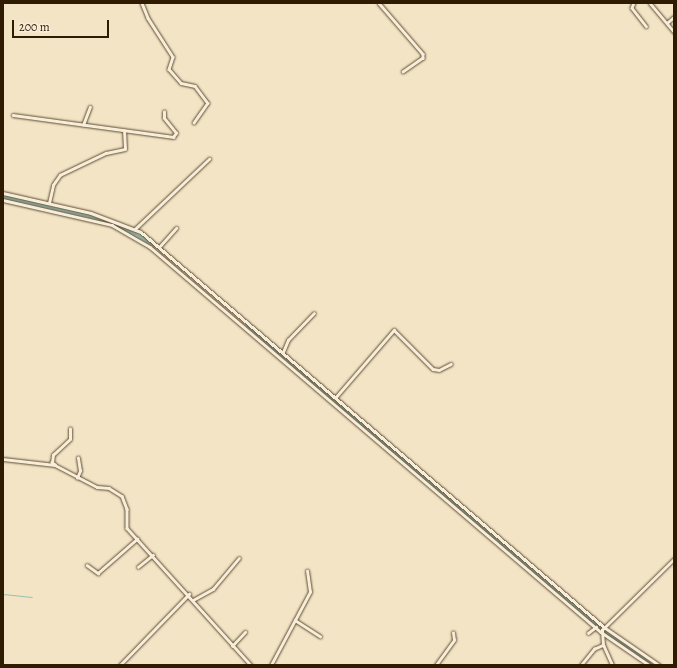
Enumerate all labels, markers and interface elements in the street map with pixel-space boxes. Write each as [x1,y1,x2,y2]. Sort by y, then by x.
scale bar [14,12,111,38]
text: 200 m [19,19,50,35]

